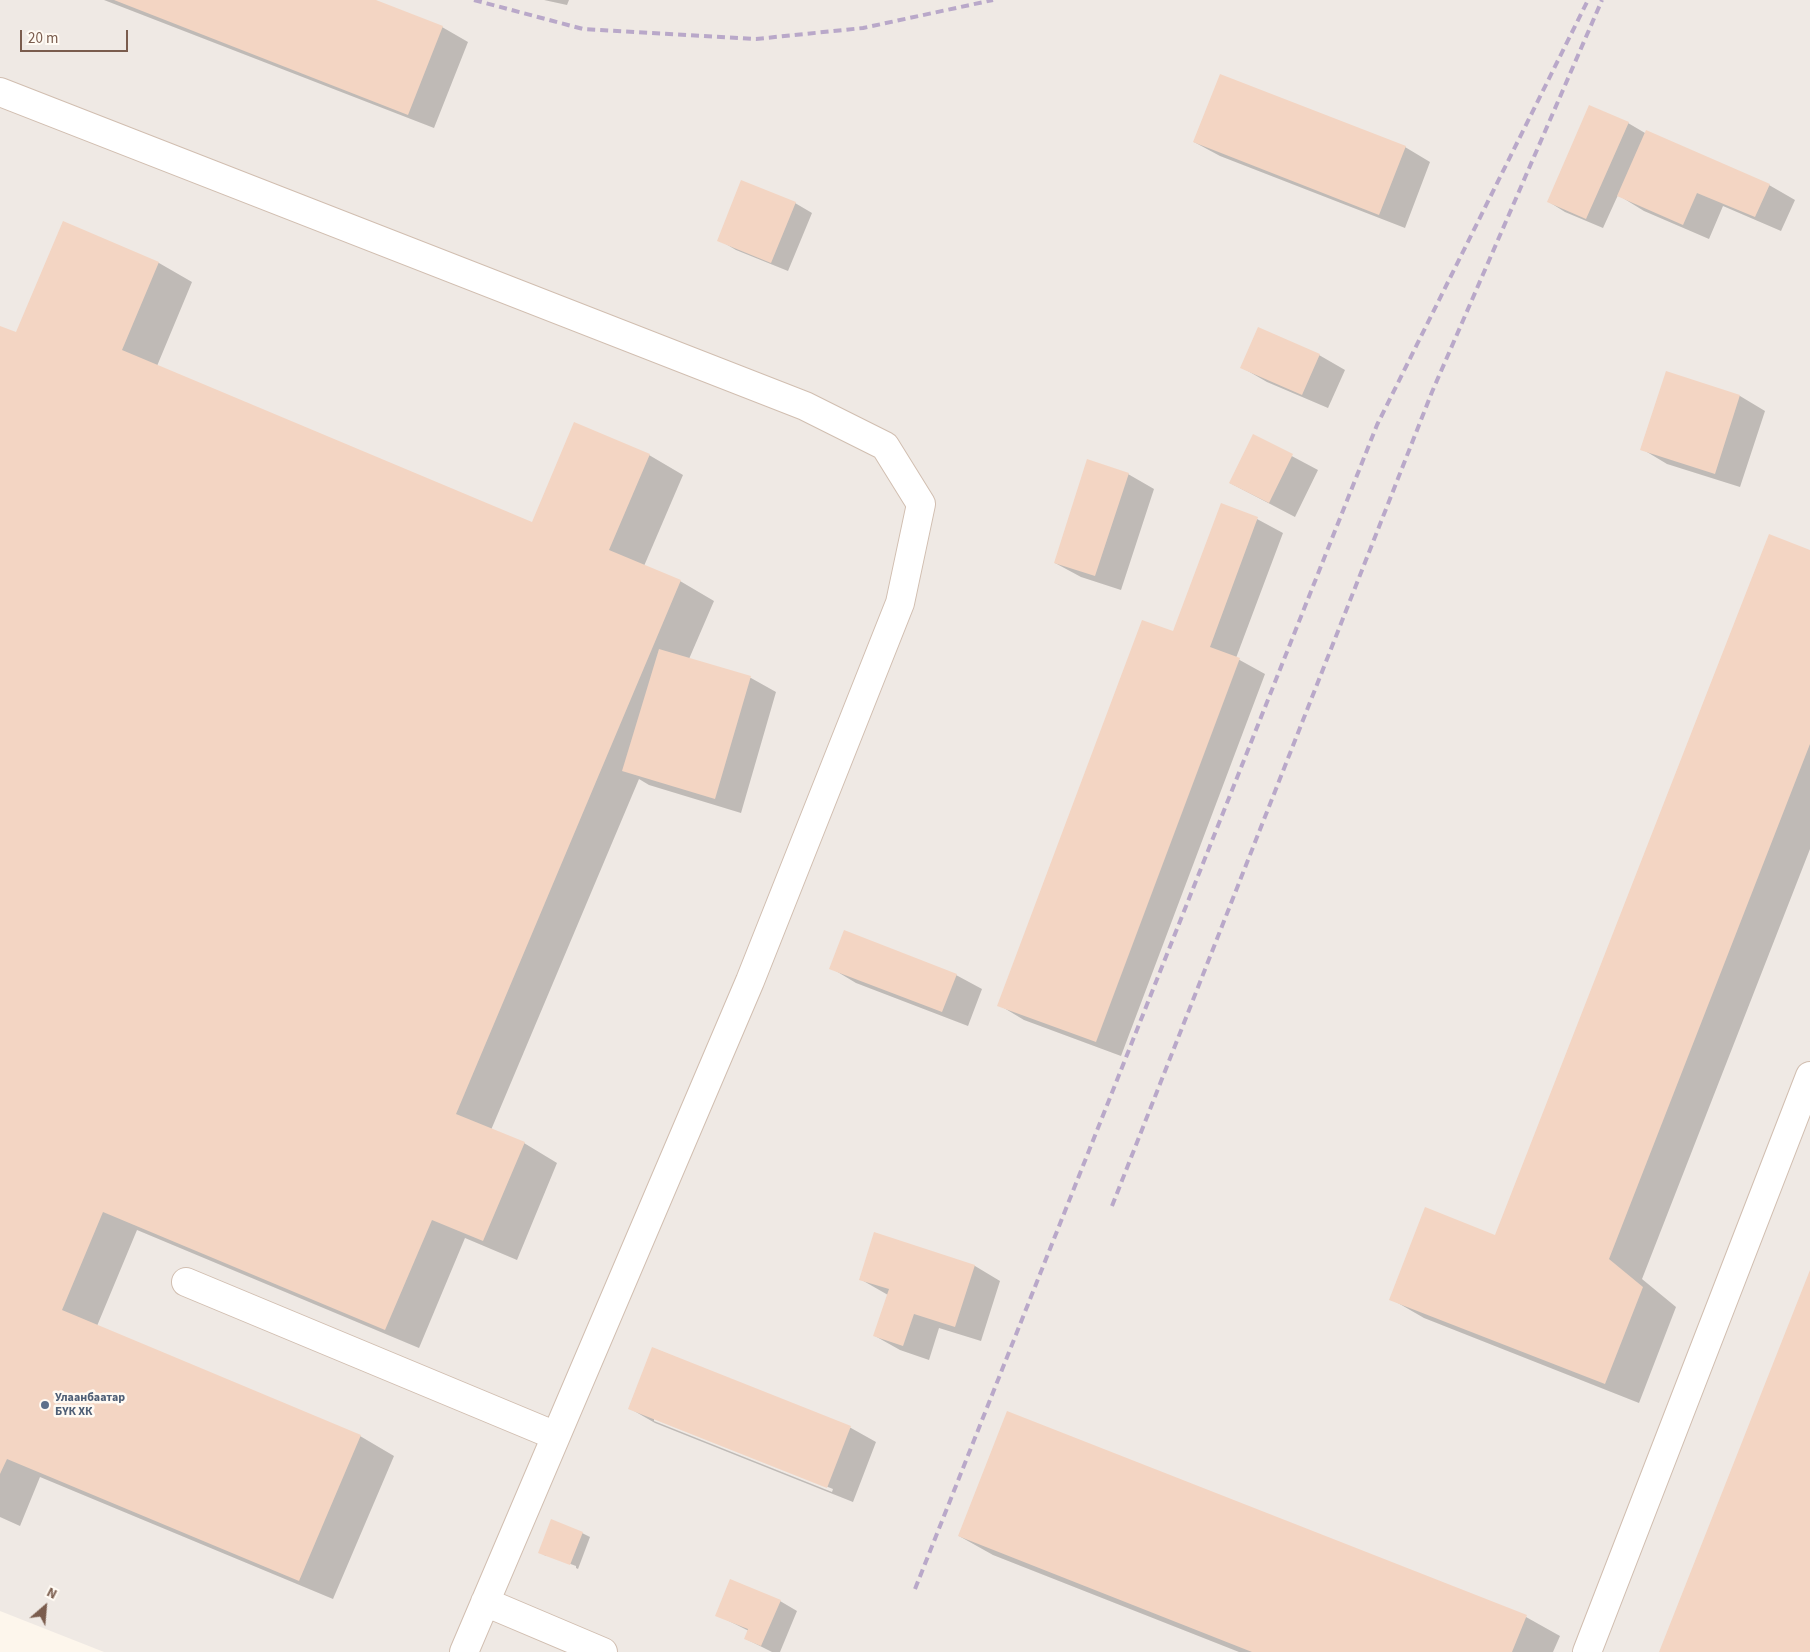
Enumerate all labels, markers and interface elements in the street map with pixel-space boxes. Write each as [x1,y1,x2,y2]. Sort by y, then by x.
scale bar [22,20,130,52]
text: 20 m [28,28,58,49]
place label: Улаанбаатар БҮК ХК [55,1391,125,1419]
marker: Улаанбаатар БҮК ХК [39,1399,51,1411]
north arrow [20,1582,70,1632]
text: N [43,1583,60,1605]

